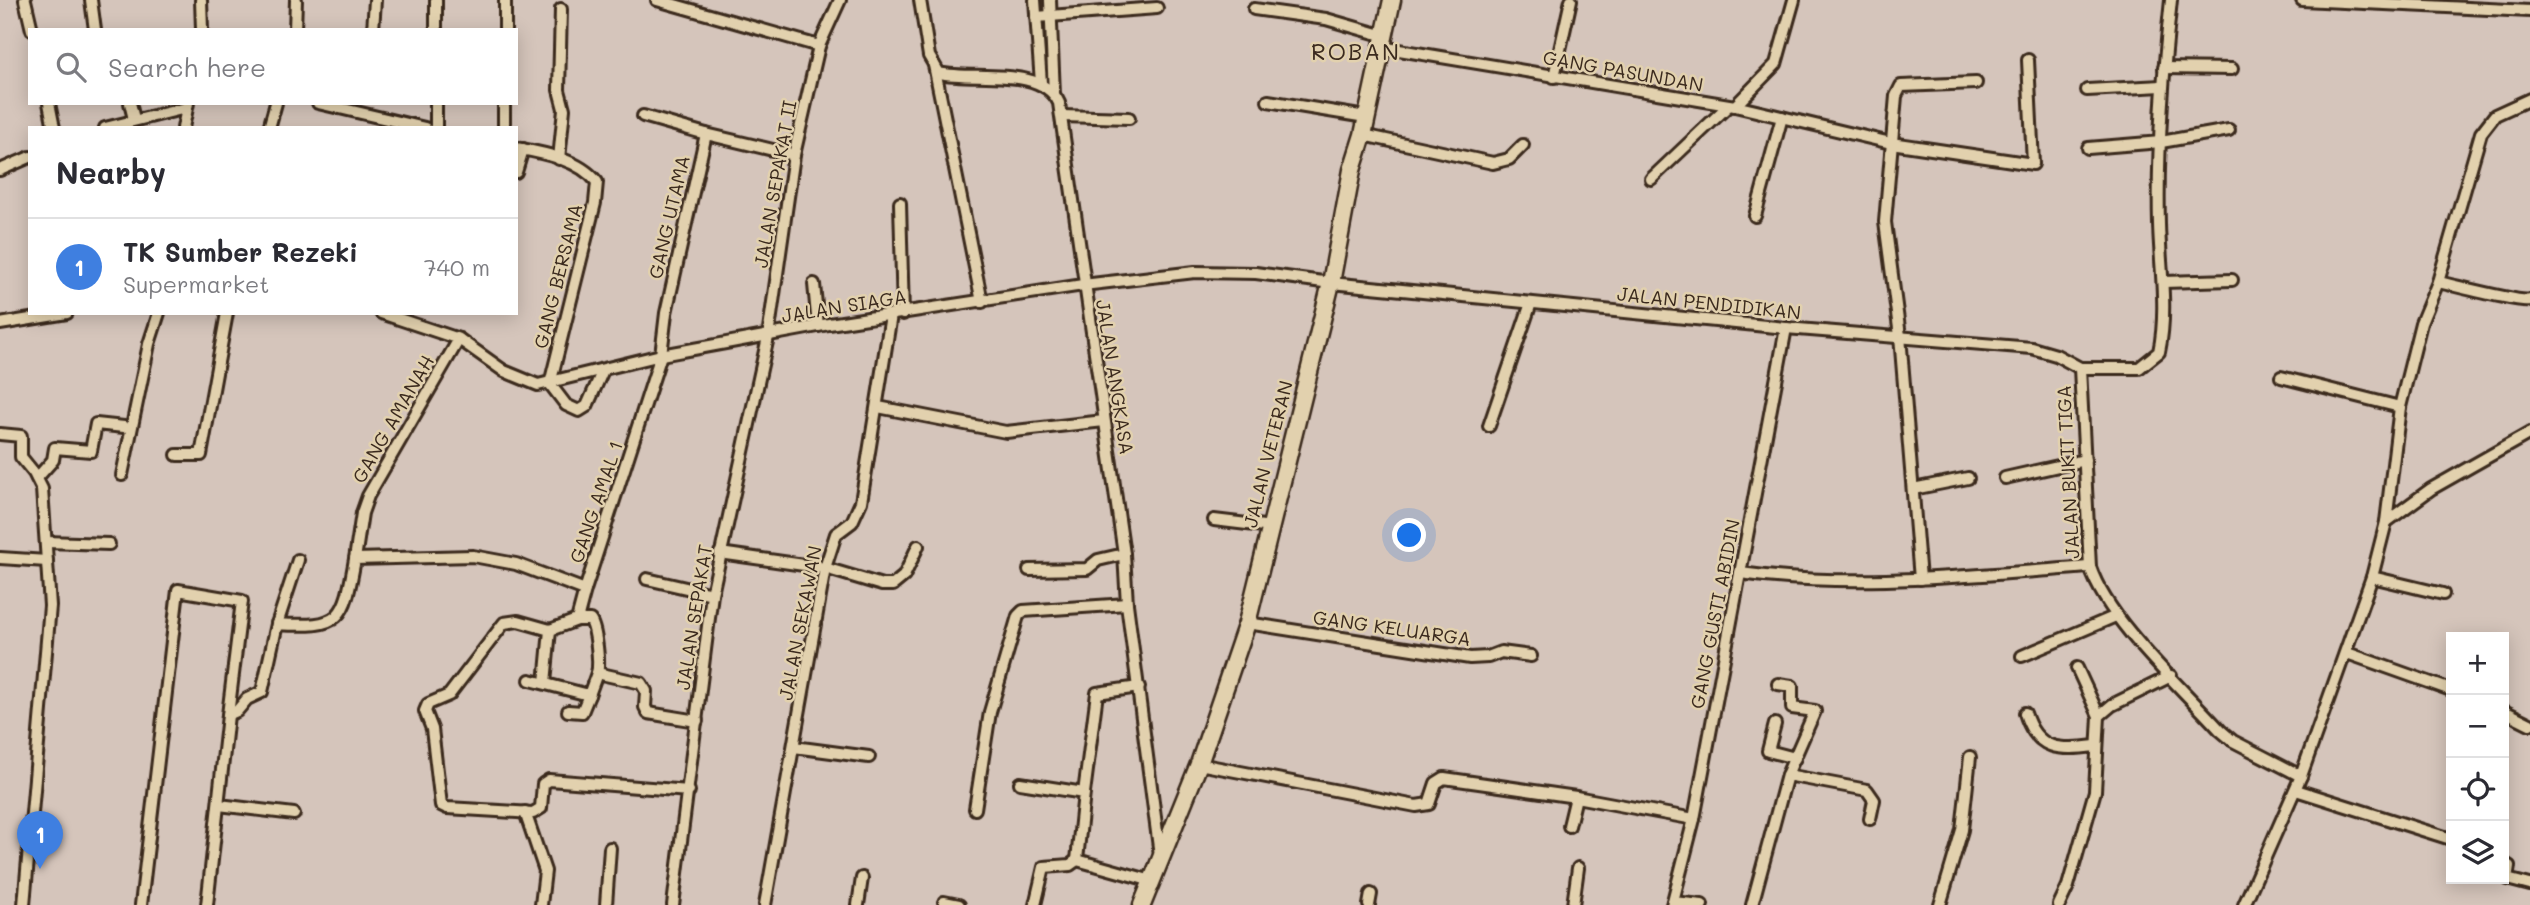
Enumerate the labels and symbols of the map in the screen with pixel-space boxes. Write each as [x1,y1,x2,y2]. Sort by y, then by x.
district label: ROBAN [1311,36,1401,66]
street label: GANG PASUNDAN [1541,44,1705,97]
street label: JALAN SEPAKAT II [747,98,802,270]
street label: GANG UTAMA [642,153,695,281]
street label: GANG BERSAMA [527,201,588,351]
street label: JALAN PENDIDIKAN [1616,280,1802,325]
street label: JALAN SIAGA [780,283,908,328]
street label: JALAN ANGKASA [1091,298,1140,456]
street label: GANG AMANAH [346,350,439,487]
street label: JALAN VETERAN [1237,378,1298,530]
street label: JALAN BUKIT TIGA [2050,385,2085,560]
street label: GANG AMAL 1 [563,438,628,566]
street label: GANG GUSTI ABIDIN [1684,517,1745,711]
your location [1392,518,1426,552]
street label: JALAN SEPAKAT [670,542,717,691]
street label: JALAN SEKAWAN [772,543,827,702]
street label: GANG KELUARGA [1312,604,1473,651]
pin: 1 [17,811,63,869]

